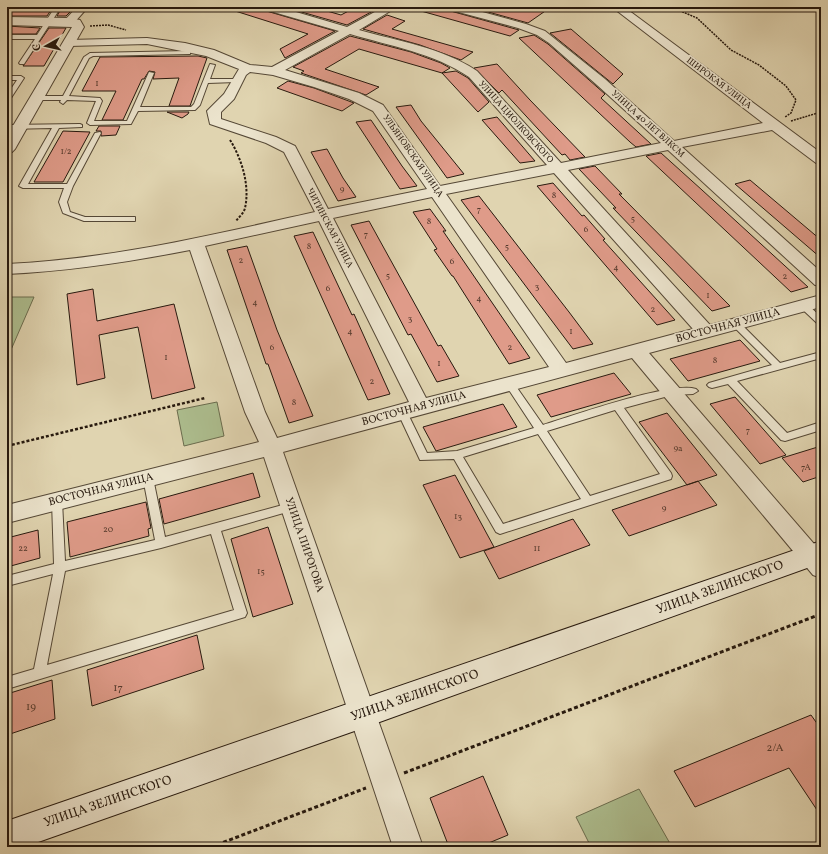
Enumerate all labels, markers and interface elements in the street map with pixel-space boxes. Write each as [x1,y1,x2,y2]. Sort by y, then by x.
north arrow [26,26,66,66]
text: С [30,43,46,52]
street label: ШИРОКАЯ УЛИЦА [684,54,755,112]
house number: 1 [95,77,99,90]
street label: УЛИЦА ЦИОЛКОВСКОГО [475,78,557,166]
street label: УЛИЦА 40 ЛЕТ ВЛКСМ [608,87,688,161]
street label: УЛЬЯНОВСКАЯ УЛИЦА [380,112,447,200]
house number: 1/2 [60,145,72,158]
house number: 9 [340,183,345,196]
street label: ЧИТИНСКАЯ УЛИЦА [303,186,357,271]
house number: 8 [552,189,557,202]
house number: 7 [477,203,481,216]
house number: 5 [631,212,635,225]
house number: 8 [427,215,432,228]
house number: 6 [584,223,589,236]
house number: 7 [364,228,368,241]
house number: 8 [307,240,312,253]
house number: 5 [505,240,509,253]
house number: 2 [239,254,244,267]
house number: 6 [450,255,455,268]
house number: 4 [613,261,619,274]
house number: 5 [386,269,390,282]
house number: 2 [783,270,788,283]
house number: 3 [535,280,540,293]
house number: 6 [326,282,331,295]
house number: 1 [706,289,710,302]
house number: 4 [476,292,482,305]
house number: 4 [252,296,258,309]
house number: 2 [651,303,656,316]
street label: ВОСТОЧНАЯ УЛИЦА [674,305,782,347]
house number: 3 [408,312,413,325]
house number: 4 [347,325,353,338]
house number: 1 [569,325,573,338]
house number: 6 [270,341,275,354]
house number: 2 [508,341,513,354]
house number: 1 [164,351,168,364]
house number: 8 [713,354,718,367]
house number: 1 [437,357,441,370]
house number: 2 [370,375,375,388]
street label: ВОСТОЧНАЯ УЛИЦА [360,388,468,430]
house number: 8 [292,396,297,409]
house number: 7 [746,424,750,437]
house number: 9а [673,442,683,455]
house number: 7A [801,461,812,474]
street label: ВОСТОЧНАЯ УЛИЦА [47,470,155,510]
street label: УЛИЦА ПИРОГОВА [281,496,327,595]
house number: 9 [662,502,667,515]
house number: 13 [454,510,462,523]
house number: 20 [103,523,114,536]
house number: 22 [18,542,28,555]
house number: 11 [534,542,540,555]
street label: УЛИЦА ЗЕЛИНСКОГО [654,556,787,619]
house number: 15 [257,565,265,578]
street label: УЛИЦА ЗЕЛИНСКОГО [349,665,482,726]
house number: 17 [113,681,123,696]
house number: 19 [26,700,36,715]
house number: 2/A [767,741,784,756]
street label: УЛИЦА ЗЕЛИНСКОГО [42,771,175,832]

